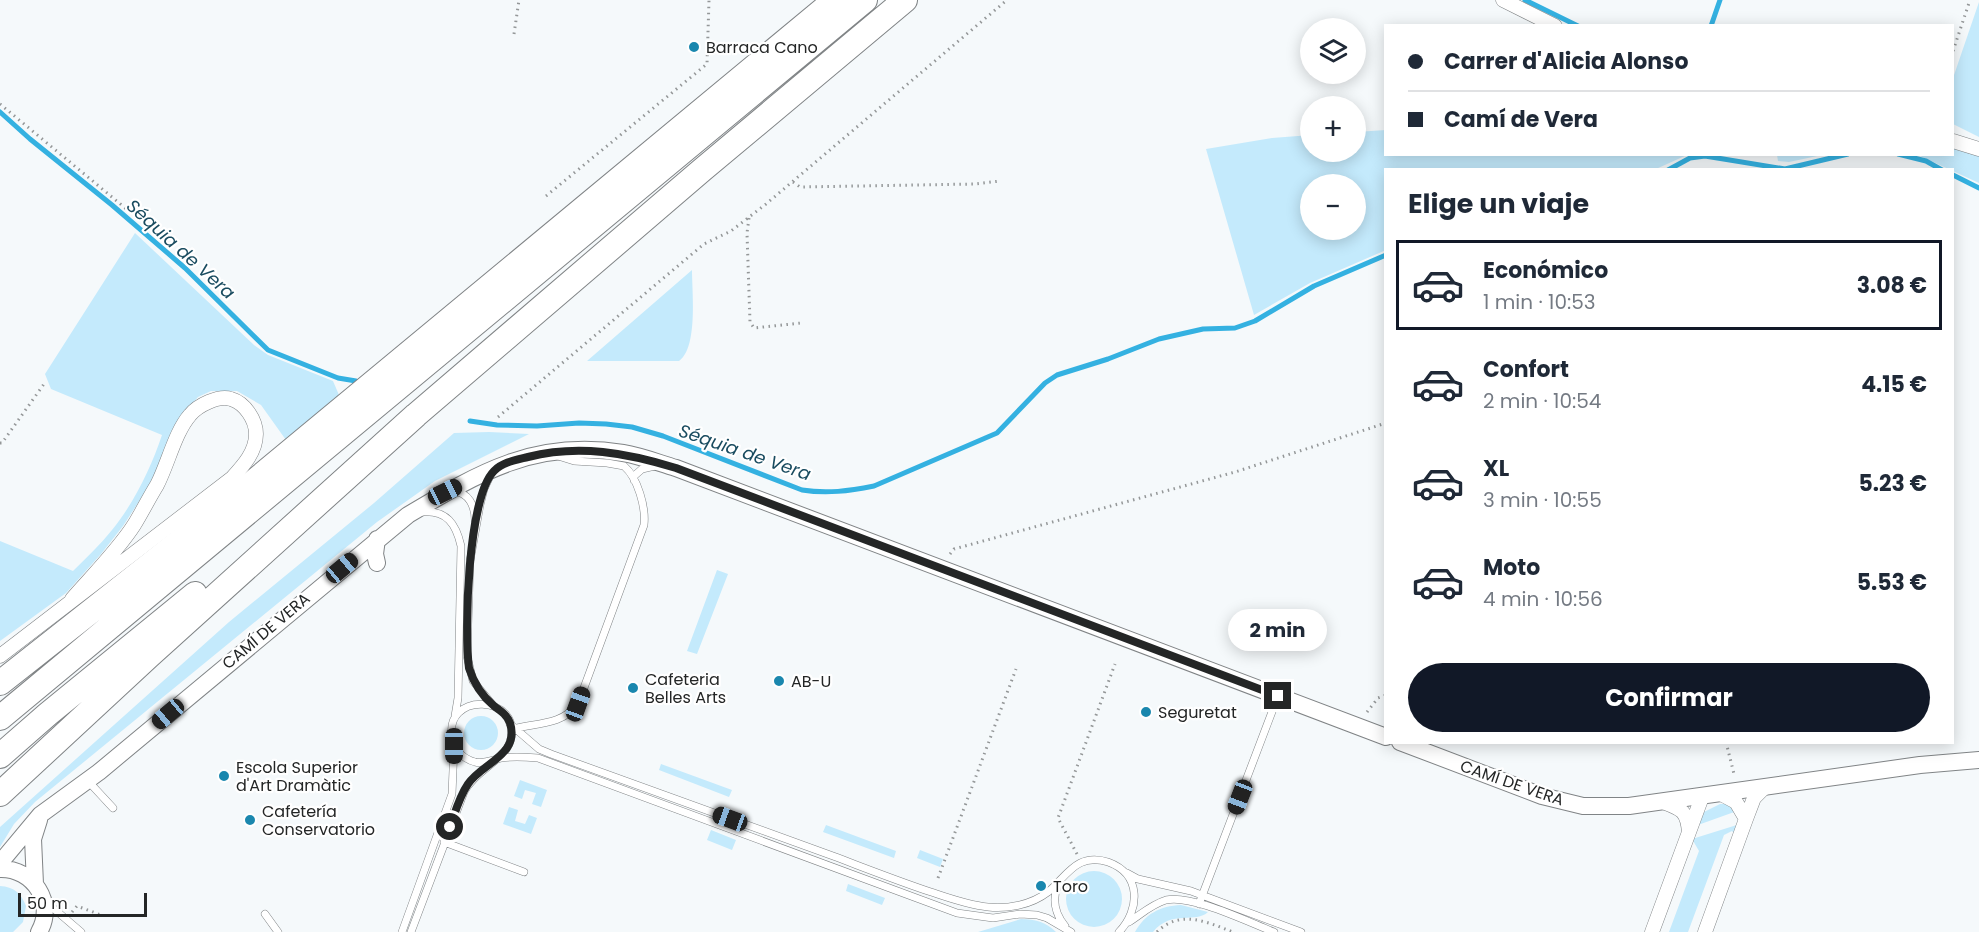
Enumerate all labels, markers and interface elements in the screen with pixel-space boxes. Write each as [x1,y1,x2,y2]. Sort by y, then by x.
map controls [1300,18,1366,240]
button: layers [1300,18,1366,84]
place label: Barraca Cano [706,36,818,59]
marker: Barraca Cano [687,40,701,54]
text: Carrer d'Alicia Alonso [1444,46,1688,77]
button: + [1300,96,1366,162]
text: Camí de Vera [1444,104,1598,135]
button: − [1300,174,1366,240]
text: Elige un viaje [1408,185,1589,222]
water label: Séquia de Vera [121,193,241,305]
text: Económico [1483,255,1608,286]
icon: car [1411,258,1465,312]
text: 3.08 € [1857,270,1927,301]
text: 1 min · 10:53 [1483,288,1596,316]
text: Confort [1483,354,1569,385]
icon: car [1411,357,1465,411]
text: 4.15 € [1861,369,1927,400]
text: 2 min · 10:54 [1483,387,1601,415]
water label: Séquia de Vera [676,418,814,486]
text: XL [1483,453,1509,484]
icon: car [1411,456,1465,510]
text: 5.23 € [1858,468,1927,499]
car [425,476,465,508]
text: 3 min · 10:55 [1483,486,1602,514]
car [322,550,362,586]
text: Moto [1483,552,1540,583]
icon: car [1411,555,1465,609]
text: 5.53 € [1857,567,1927,598]
text: 4 min · 10:56 [1483,585,1603,613]
street label: CAMÍ DE VERA [217,587,315,675]
callout: 2 min [1228,609,1328,651]
text: 2 min [1249,616,1306,644]
button: Confirmar [1408,663,1930,732]
place label: Cafeteria Belles Arts [645,668,726,709]
place label: AB-U [791,670,831,693]
marker: AB-U [772,674,786,688]
marker: Cafeteria Belles Arts [626,681,640,695]
route end [1264,682,1291,709]
car [563,684,593,724]
car [148,696,188,732]
place label: Seguretat [1158,701,1237,724]
marker: Seguretat [1139,705,1153,719]
car [445,728,463,764]
street label: CAMÍ DE VERA [1457,754,1567,812]
place label: Escola Superior d'Art Dramàtic [236,756,358,797]
marker: Escola Superior d'Art Dramàtic [217,769,231,783]
car [1225,777,1255,817]
place label: Cafetería Conservatorio [262,800,375,841]
car [710,804,750,834]
marker: Cafetería Conservatorio [243,813,257,827]
route start [436,813,463,840]
place label: Toro [1053,875,1088,898]
marker: Toro [1034,879,1048,893]
scale bar [18,890,147,918]
text: 50 m [27,892,68,915]

